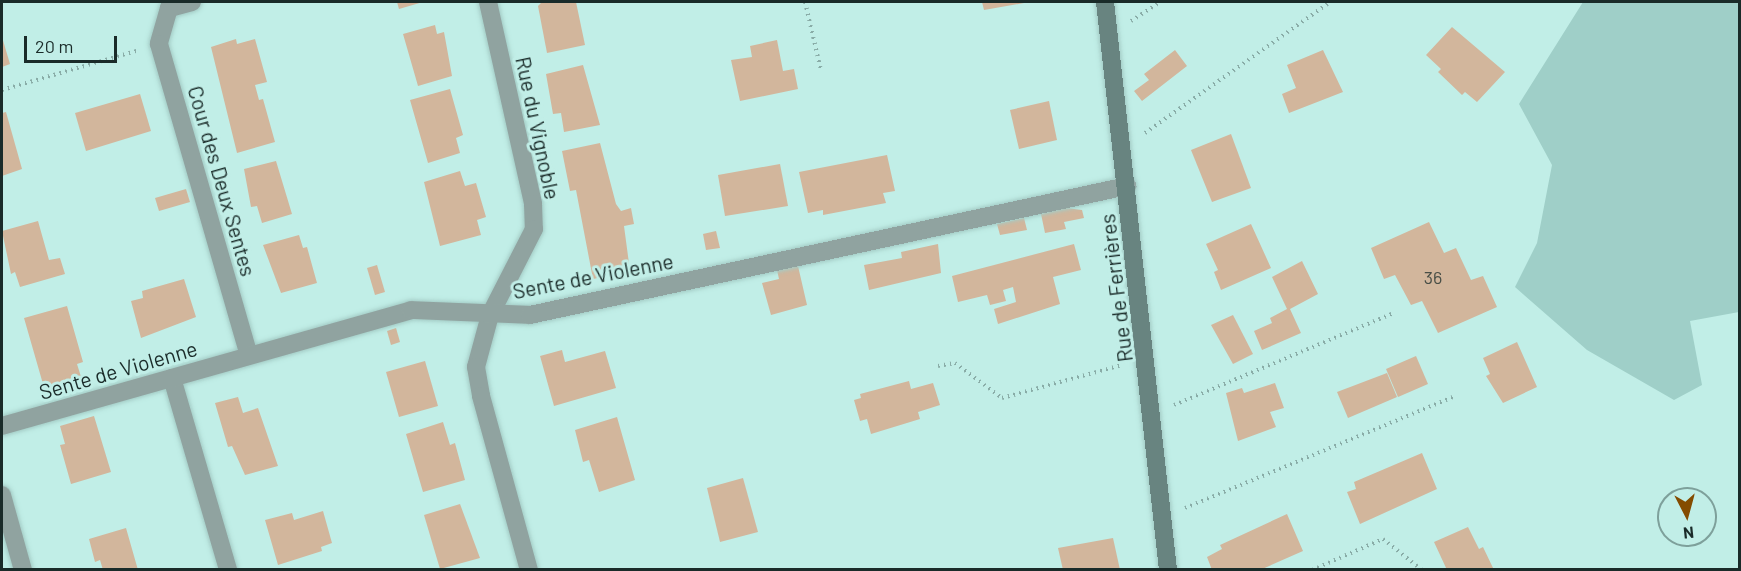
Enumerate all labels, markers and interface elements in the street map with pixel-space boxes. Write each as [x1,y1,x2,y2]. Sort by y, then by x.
scale bar [27,24,120,62]
text: 20 m [35,35,73,57]
street label: Rue du Vignoble [511,54,565,202]
street label: Cour des Deux Sentes [183,83,261,279]
street label: Rue de Ferrières [1094,212,1138,364]
street label: Sente de Violenne [510,248,676,304]
house number: 36 [1424,266,1442,288]
street label: Sente de Violenne [36,335,200,405]
north arrow [1657,487,1717,547]
text: N [1682,523,1695,543]

